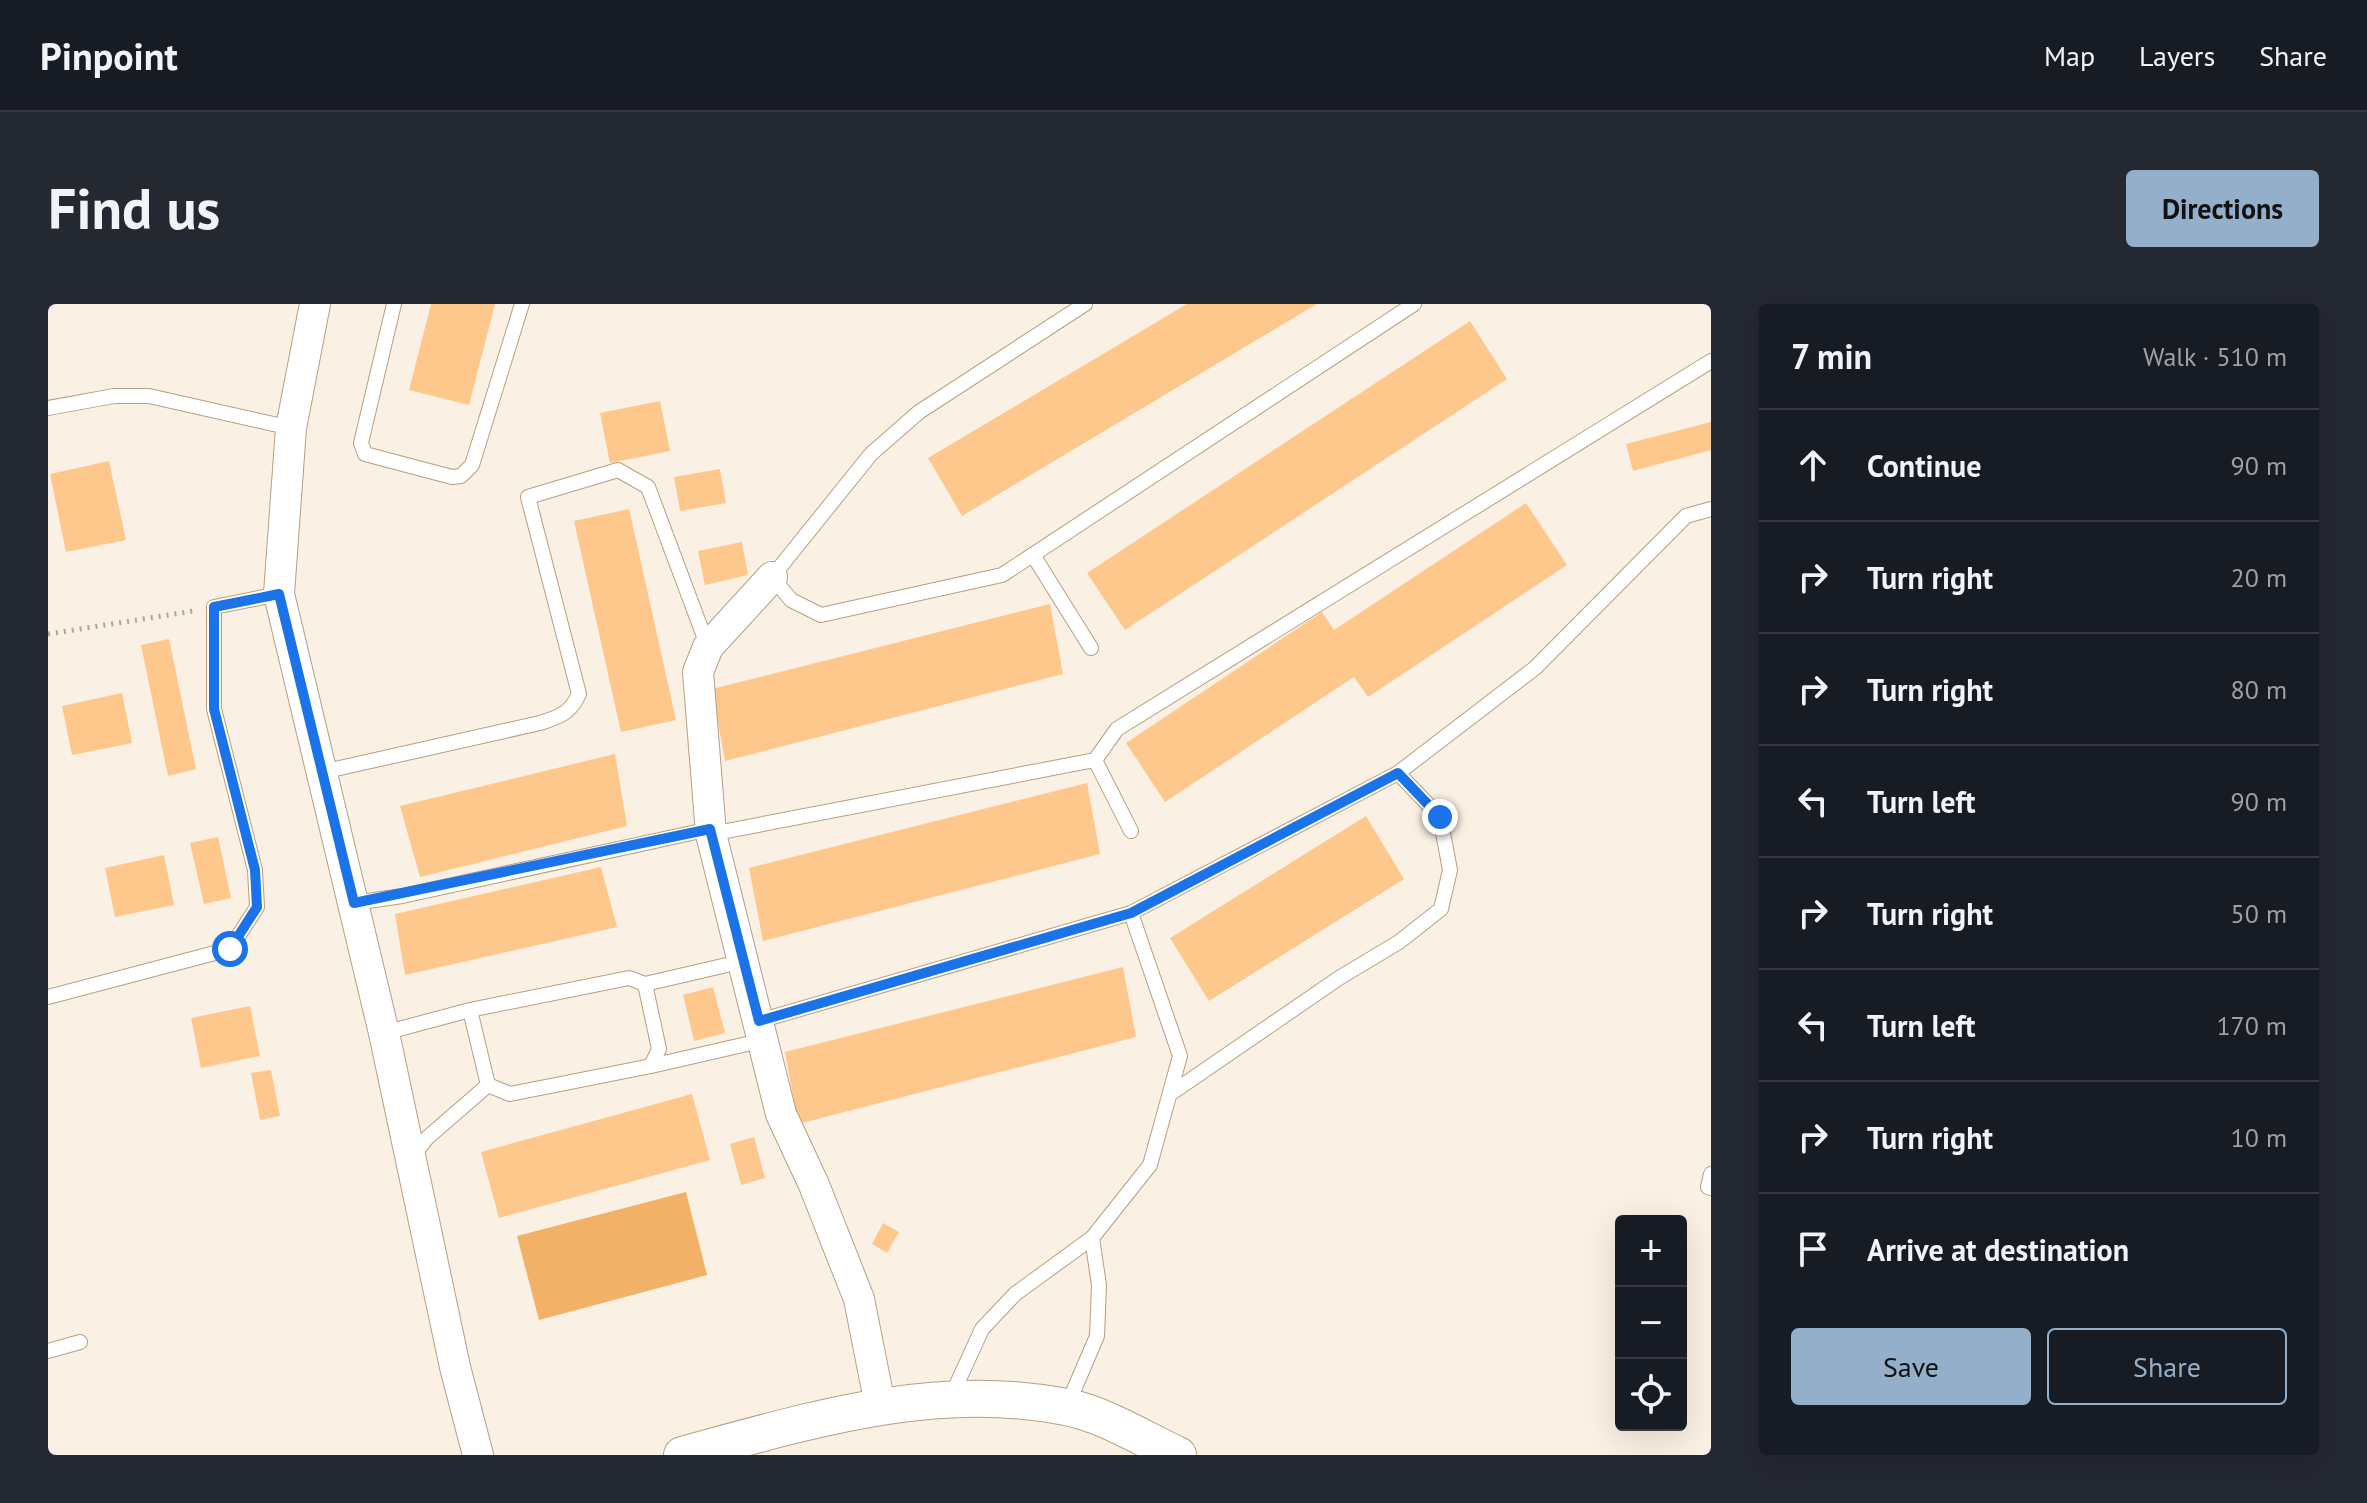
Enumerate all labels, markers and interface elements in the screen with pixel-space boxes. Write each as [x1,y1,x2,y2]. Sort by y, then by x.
text: Pinpoint [40,31,178,80]
text: Map [2044,37,2095,74]
text: Layers [2139,37,2215,74]
text: Share [2259,37,2327,74]
button: Directions [2126,170,2319,247]
text: Find us [48,172,220,244]
text: 7 min [1791,334,1872,378]
text: Walk · 510 m [2143,340,2287,373]
icon: ahead [1791,443,1835,487]
text: Continue [1867,446,1981,485]
text: 90 m [2231,449,2287,482]
icon: right [1791,555,1835,599]
text: Turn right [1867,558,1993,597]
text: 20 m [2231,561,2287,594]
icon: right [1791,667,1835,711]
text: Turn right [1867,670,1993,709]
text: 80 m [2231,673,2287,706]
icon: left [1791,779,1835,823]
text: Turn left [1867,782,1975,821]
text: 90 m [2231,785,2287,818]
route end [1422,799,1458,835]
icon: right [1791,891,1835,935]
text: Turn right [1867,894,1993,933]
text: 50 m [2231,897,2287,930]
route start [212,931,248,967]
icon: left [1791,1003,1835,1047]
text: Turn left [1867,1006,1975,1045]
text: 170 m [2216,1009,2287,1042]
icon: right [1791,1115,1835,1159]
text: Turn right [1867,1118,1993,1157]
text: 10 m [2231,1121,2287,1154]
map controls [1615,1215,1687,1431]
button: + [1615,1215,1687,1287]
icon: arrive [1791,1227,1835,1271]
text: Arrive at destination [1867,1230,2129,1269]
button: − [1615,1287,1687,1359]
button: Save [1791,1328,2031,1405]
button: Share [2047,1328,2287,1405]
button: locate [1615,1359,1687,1431]

